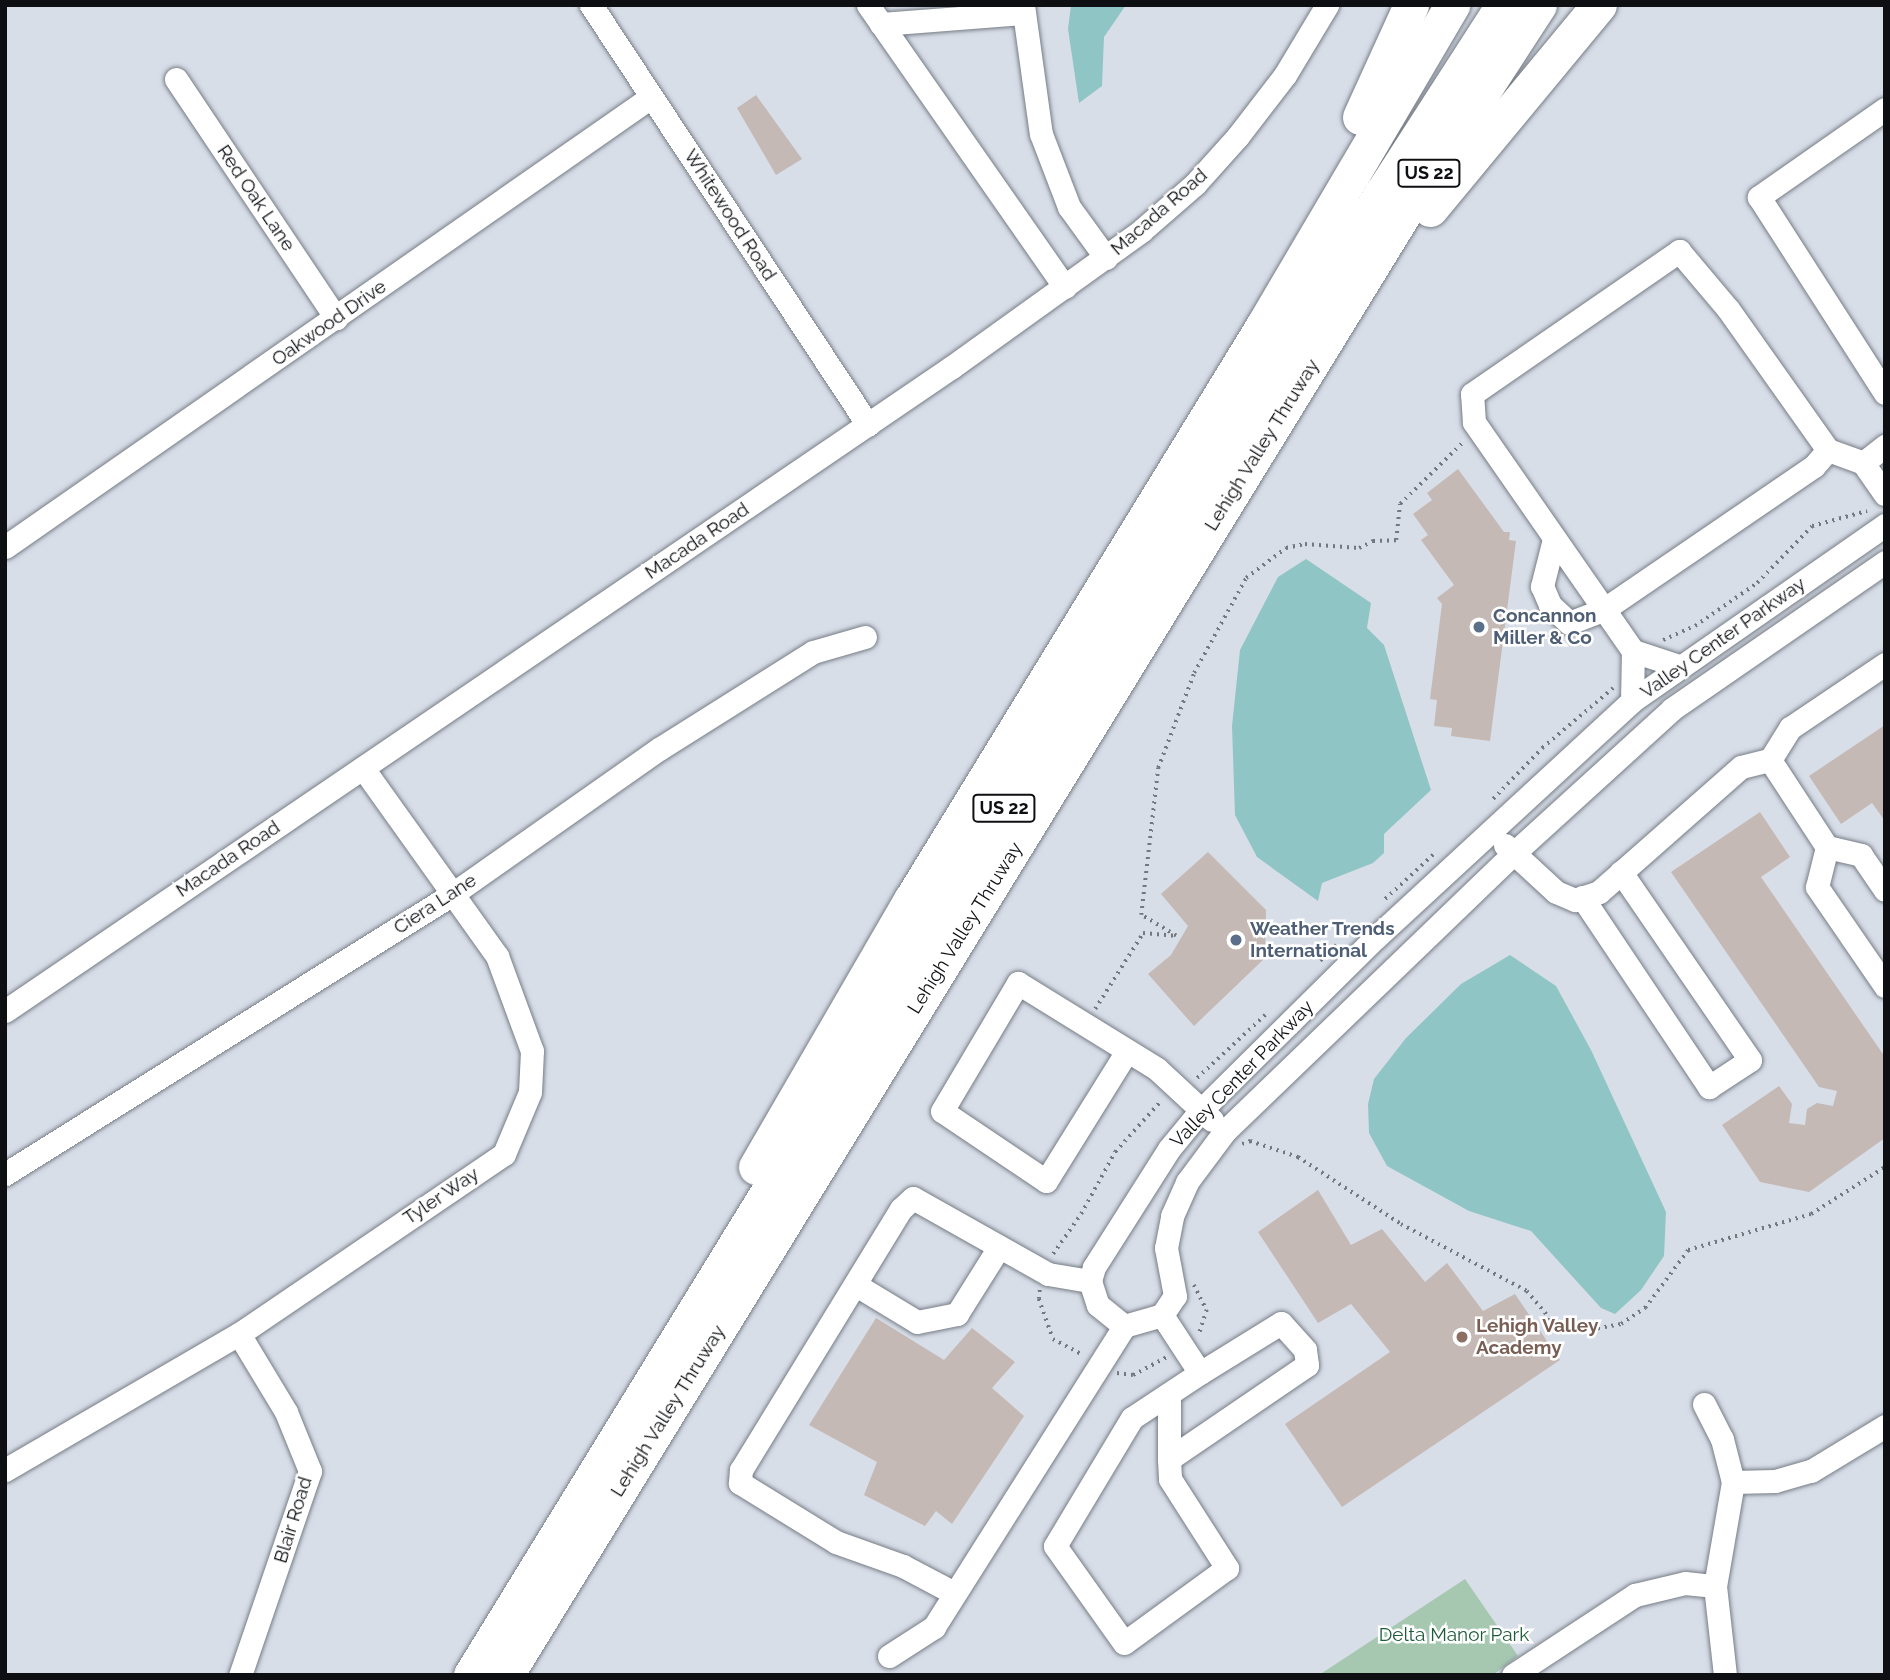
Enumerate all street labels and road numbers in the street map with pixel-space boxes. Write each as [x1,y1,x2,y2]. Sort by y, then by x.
street label: Red Oak Lane [212,141,300,255]
street label: Whitewood Road [679,145,781,285]
road number: US 22 [1396,158,1462,188]
street label: Macada Road [1106,164,1212,260]
street label: Oakwood Drive [267,275,391,371]
street label: Lehigh Valley Thruway [1199,354,1325,536]
street label: Macada Road [641,498,753,584]
street label: Valley Center Parkway [1636,572,1810,704]
road number: US 22 [971,794,1037,822]
street label: Macada Road [172,816,284,902]
street label: Lehigh Valley Thruway [902,837,1028,1019]
street label: Ciera Lane [389,869,481,939]
street label: Valley Center Parkway [1165,995,1319,1153]
street label: Tyler Way [398,1162,484,1230]
street label: Lehigh Valley Thruway [605,1320,731,1502]
street label: Blair Road [269,1474,317,1566]

